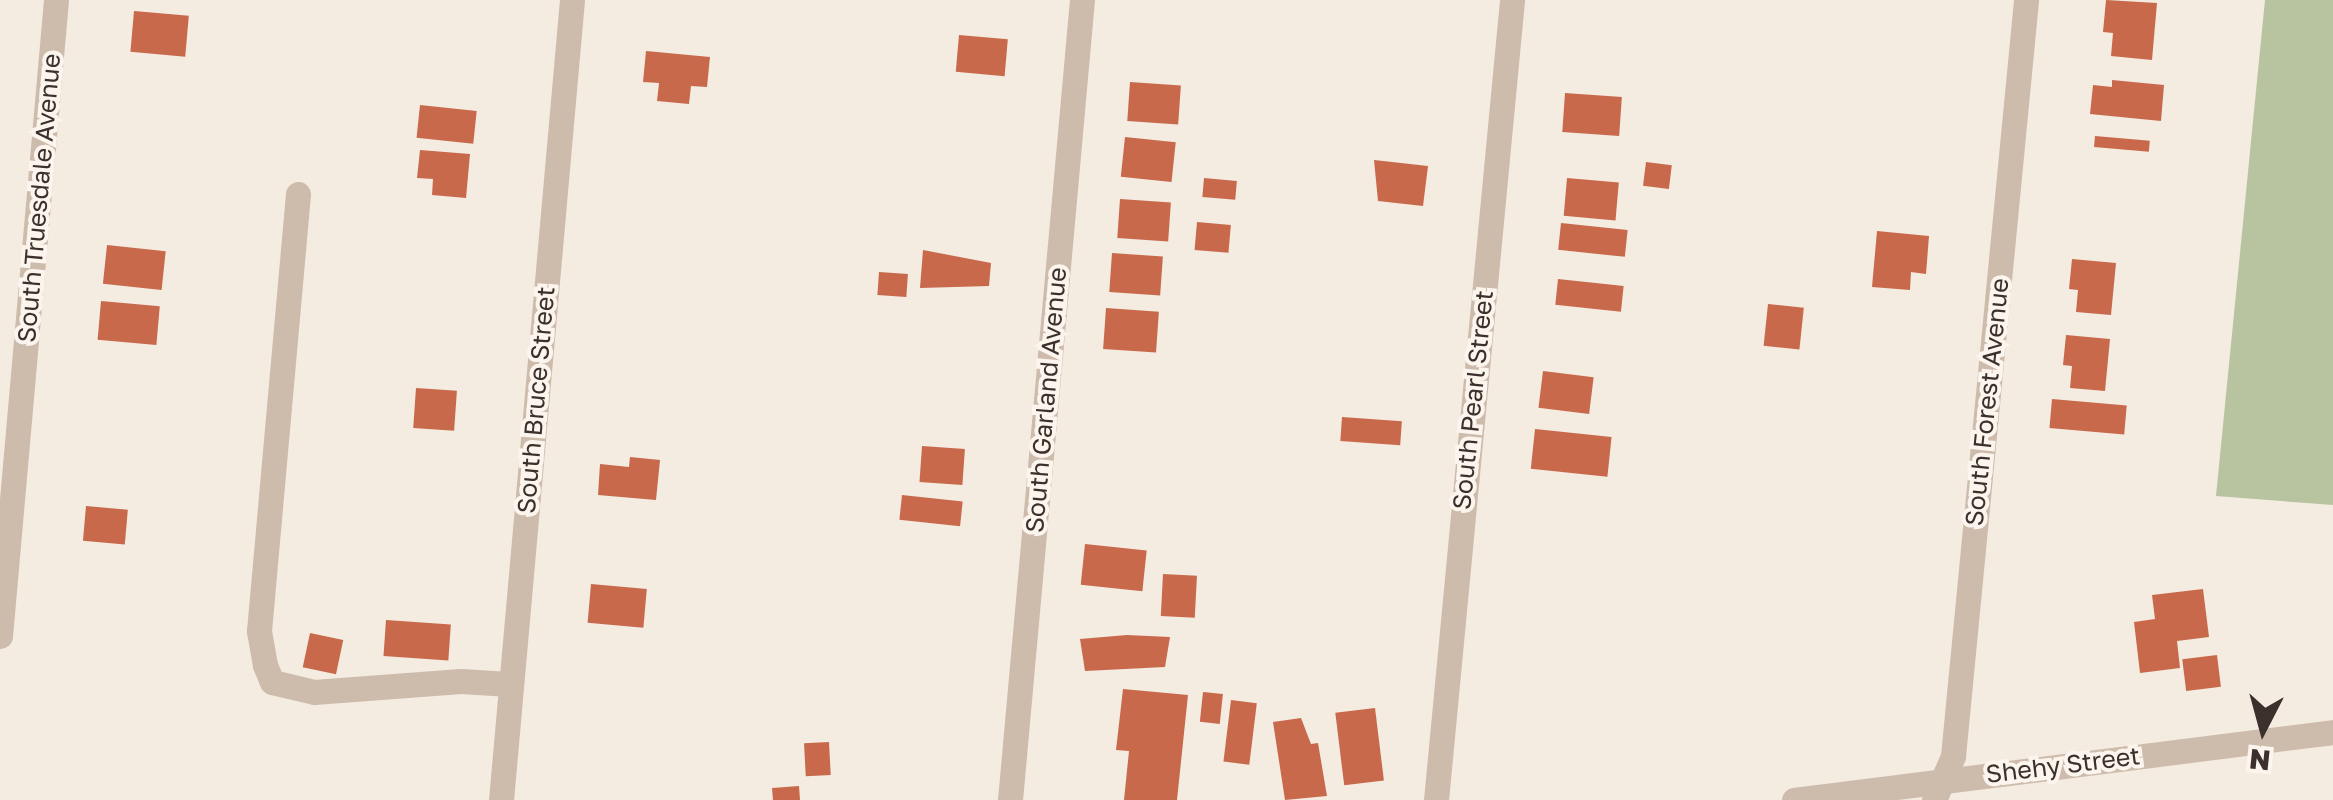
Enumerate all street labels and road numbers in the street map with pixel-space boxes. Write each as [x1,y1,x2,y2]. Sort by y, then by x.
street label: South Truesdale Avenue [11,52,67,344]
street label: South Garland Avenue [1019,266,1073,534]
street label: South Forest Avenue [1959,277,2015,527]
street label: South Bruce Street [511,285,561,515]
street label: South Pearl Street [1447,289,1499,511]
street label: Shehy Street [1984,741,2142,789]

